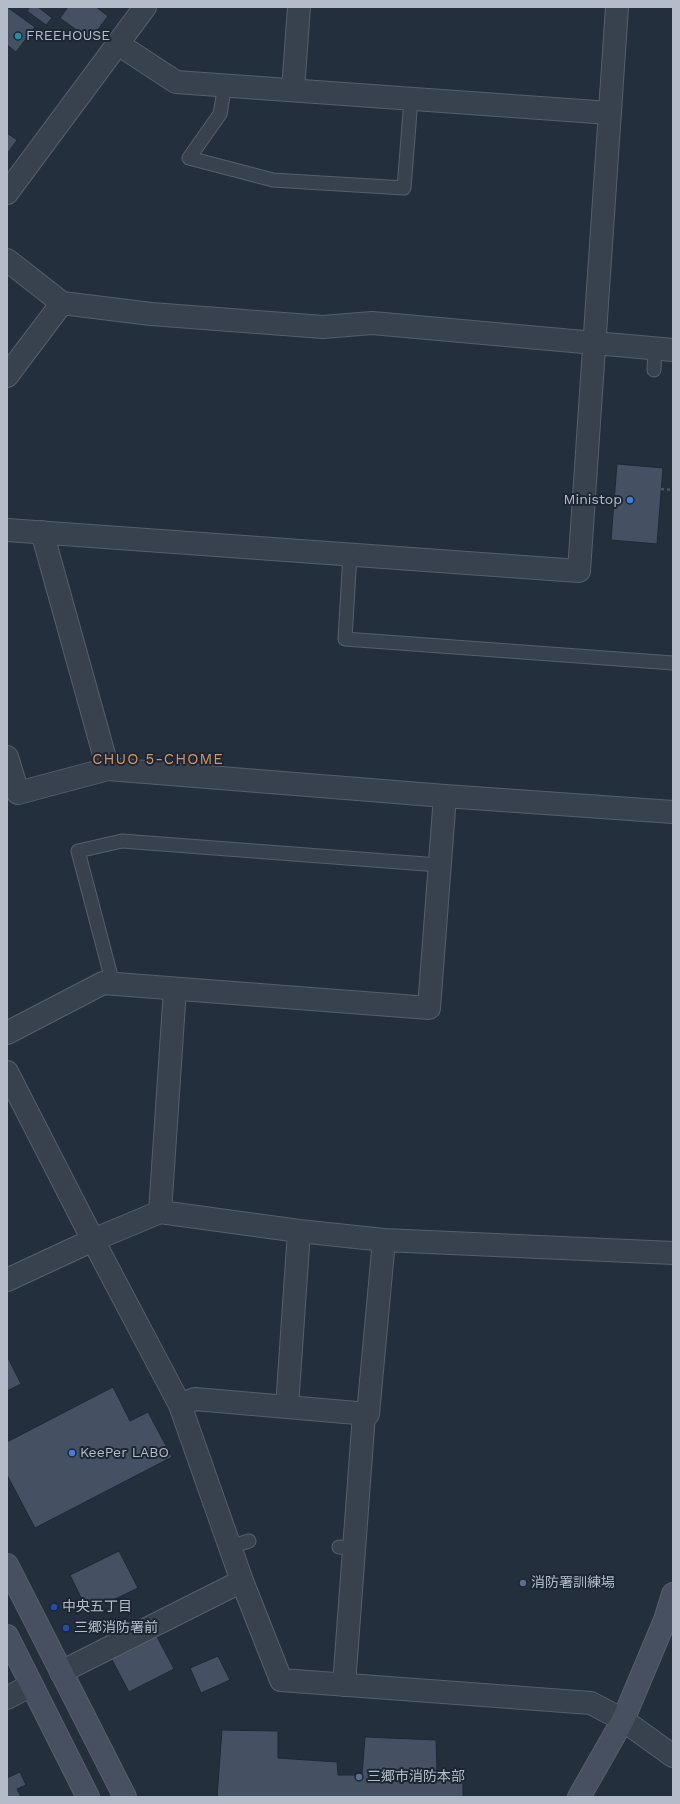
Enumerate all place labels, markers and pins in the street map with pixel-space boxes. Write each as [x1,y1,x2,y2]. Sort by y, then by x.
place label: FREEHOUSE [26,28,110,44]
marker: FREEHOUSE [13,31,23,41]
place label: Ministop [564,492,622,508]
marker: Ministop [625,495,635,505]
place label: KeePer LABO [80,1445,169,1461]
marker: KeePer LABO [67,1448,77,1458]
place label: 消防署訓練場 [531,1575,615,1591]
marker: 消防署訓練場 [518,1578,528,1588]
place label: 中央五丁目 [62,1599,132,1615]
marker: 中央五丁目 [49,1602,59,1612]
place label: 三郷消防署前 [74,1620,158,1636]
marker: 三郷消防署前 [61,1623,71,1633]
place label: 三郷市消防本部 [367,1769,465,1785]
marker: 三郷市消防本部 [354,1772,364,1782]

